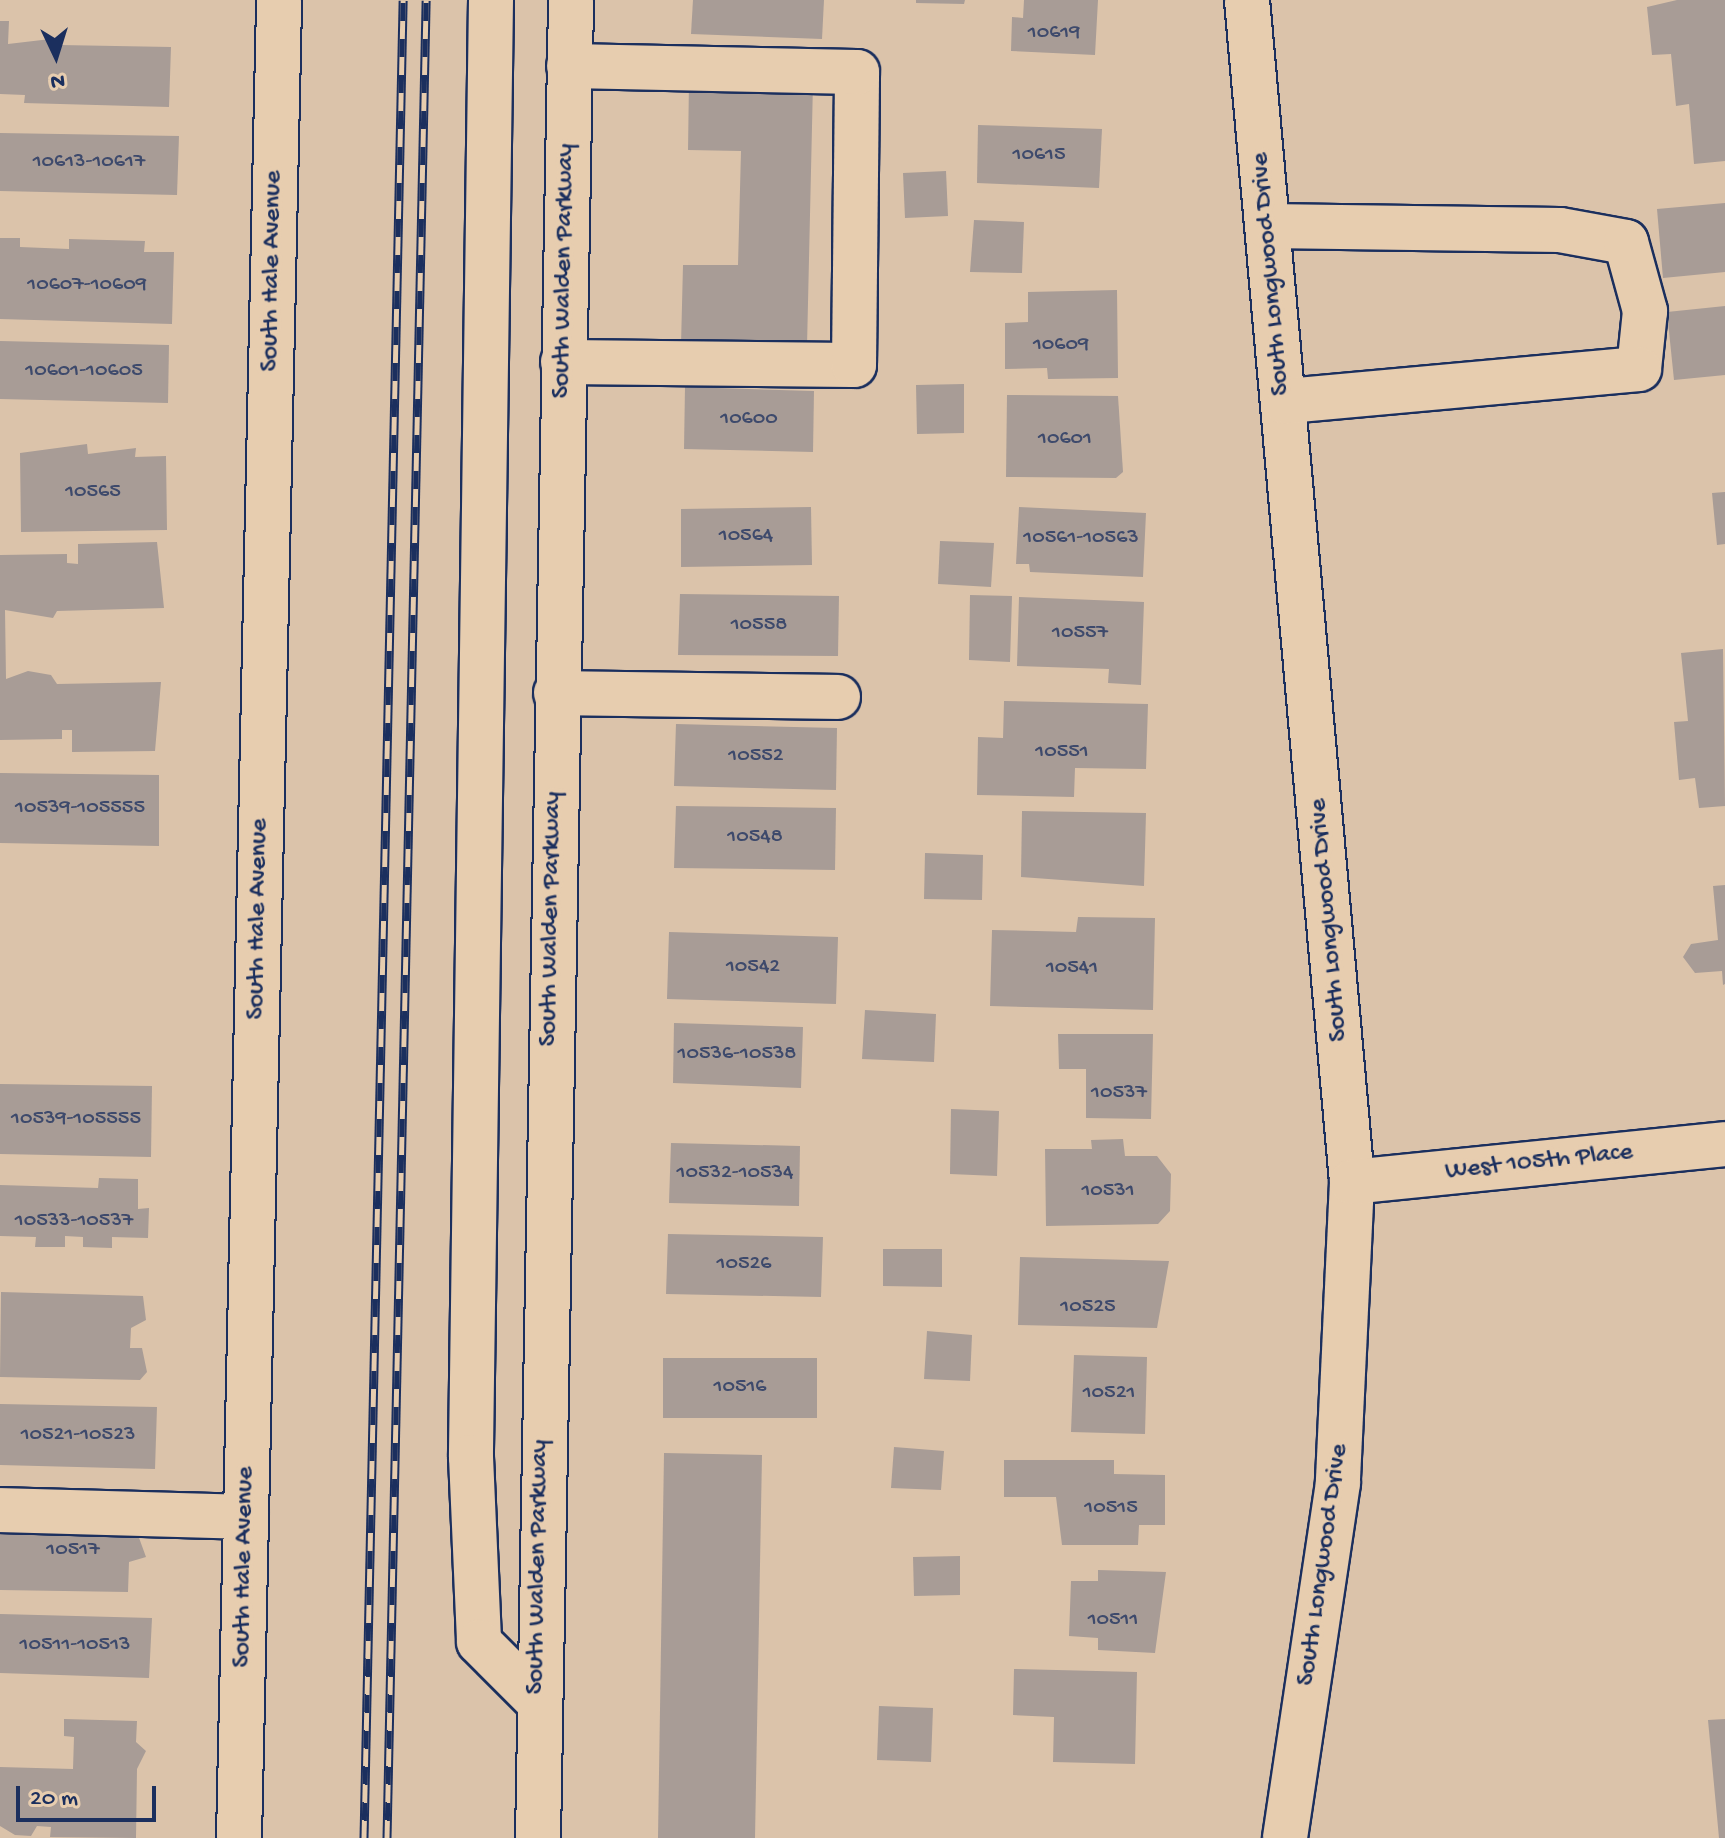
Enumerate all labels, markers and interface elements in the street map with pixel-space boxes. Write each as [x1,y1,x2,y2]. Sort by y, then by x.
north arrow [16,16,96,96]
house number: 10619 [1028,21,1080,47]
text: N [50,66,66,93]
street label: South Walden Parkway [547,143,583,399]
house number: 10615 [1013,143,1065,169]
house number: 10613-10617 [33,150,145,176]
street label: South Longwood Drive [1246,151,1298,397]
street label: South Hale Avenue [256,170,290,372]
house number: 10607-10609 [27,273,147,299]
house number: 10609 [1033,333,1089,359]
house number: 10601-10605 [25,359,143,385]
house number: 10600 [720,407,778,433]
house number: 10601 [1038,427,1092,453]
house number: 10565 [65,480,121,506]
house number: 10564 [719,524,773,550]
house number: 10561-10563 [1023,526,1139,552]
house number: 10558 [731,613,787,639]
house number: 10557 [1052,621,1108,647]
house number: 10551 [1035,740,1089,766]
house number: 10552 [728,744,784,770]
street label: South Walden Parkway [534,791,570,1047]
house number: 10539-105555 [15,796,145,822]
street label: South Longwood Drive [1304,797,1356,1043]
street label: South Hale Avenue [242,818,276,1020]
house number: 10548 [727,825,783,851]
house number: 10542 [726,955,780,981]
house number: 10541 [1046,956,1098,982]
house number: 10536-10538 [678,1042,796,1068]
house number: 10537 [1091,1081,1147,1107]
house number: 10539-105555 [11,1107,141,1133]
street label: West 105th Place [1444,1138,1634,1188]
house number: 10532-10534 [677,1161,793,1187]
house number: 10531 [1081,1179,1135,1205]
house number: 10533-10537 [15,1209,133,1235]
house number: 10526 [717,1252,771,1278]
house number: 10525 [1060,1295,1116,1321]
house number: 10516 [714,1375,766,1401]
house number: 10521 [1083,1381,1135,1407]
house number: 10521-10523 [21,1423,135,1449]
street label: South Walden Parkway [521,1439,557,1695]
street label: South Longwood Drive [1292,1442,1356,1688]
street label: South Hale Avenue [228,1466,262,1668]
house number: 10515 [1084,1496,1138,1522]
house number: 10517 [46,1538,100,1564]
house number: 10511 [1088,1608,1138,1634]
house number: 10511-10513 [20,1633,130,1659]
scale bar [20,1770,160,1820]
text: 20 m [30,1785,78,1814]

